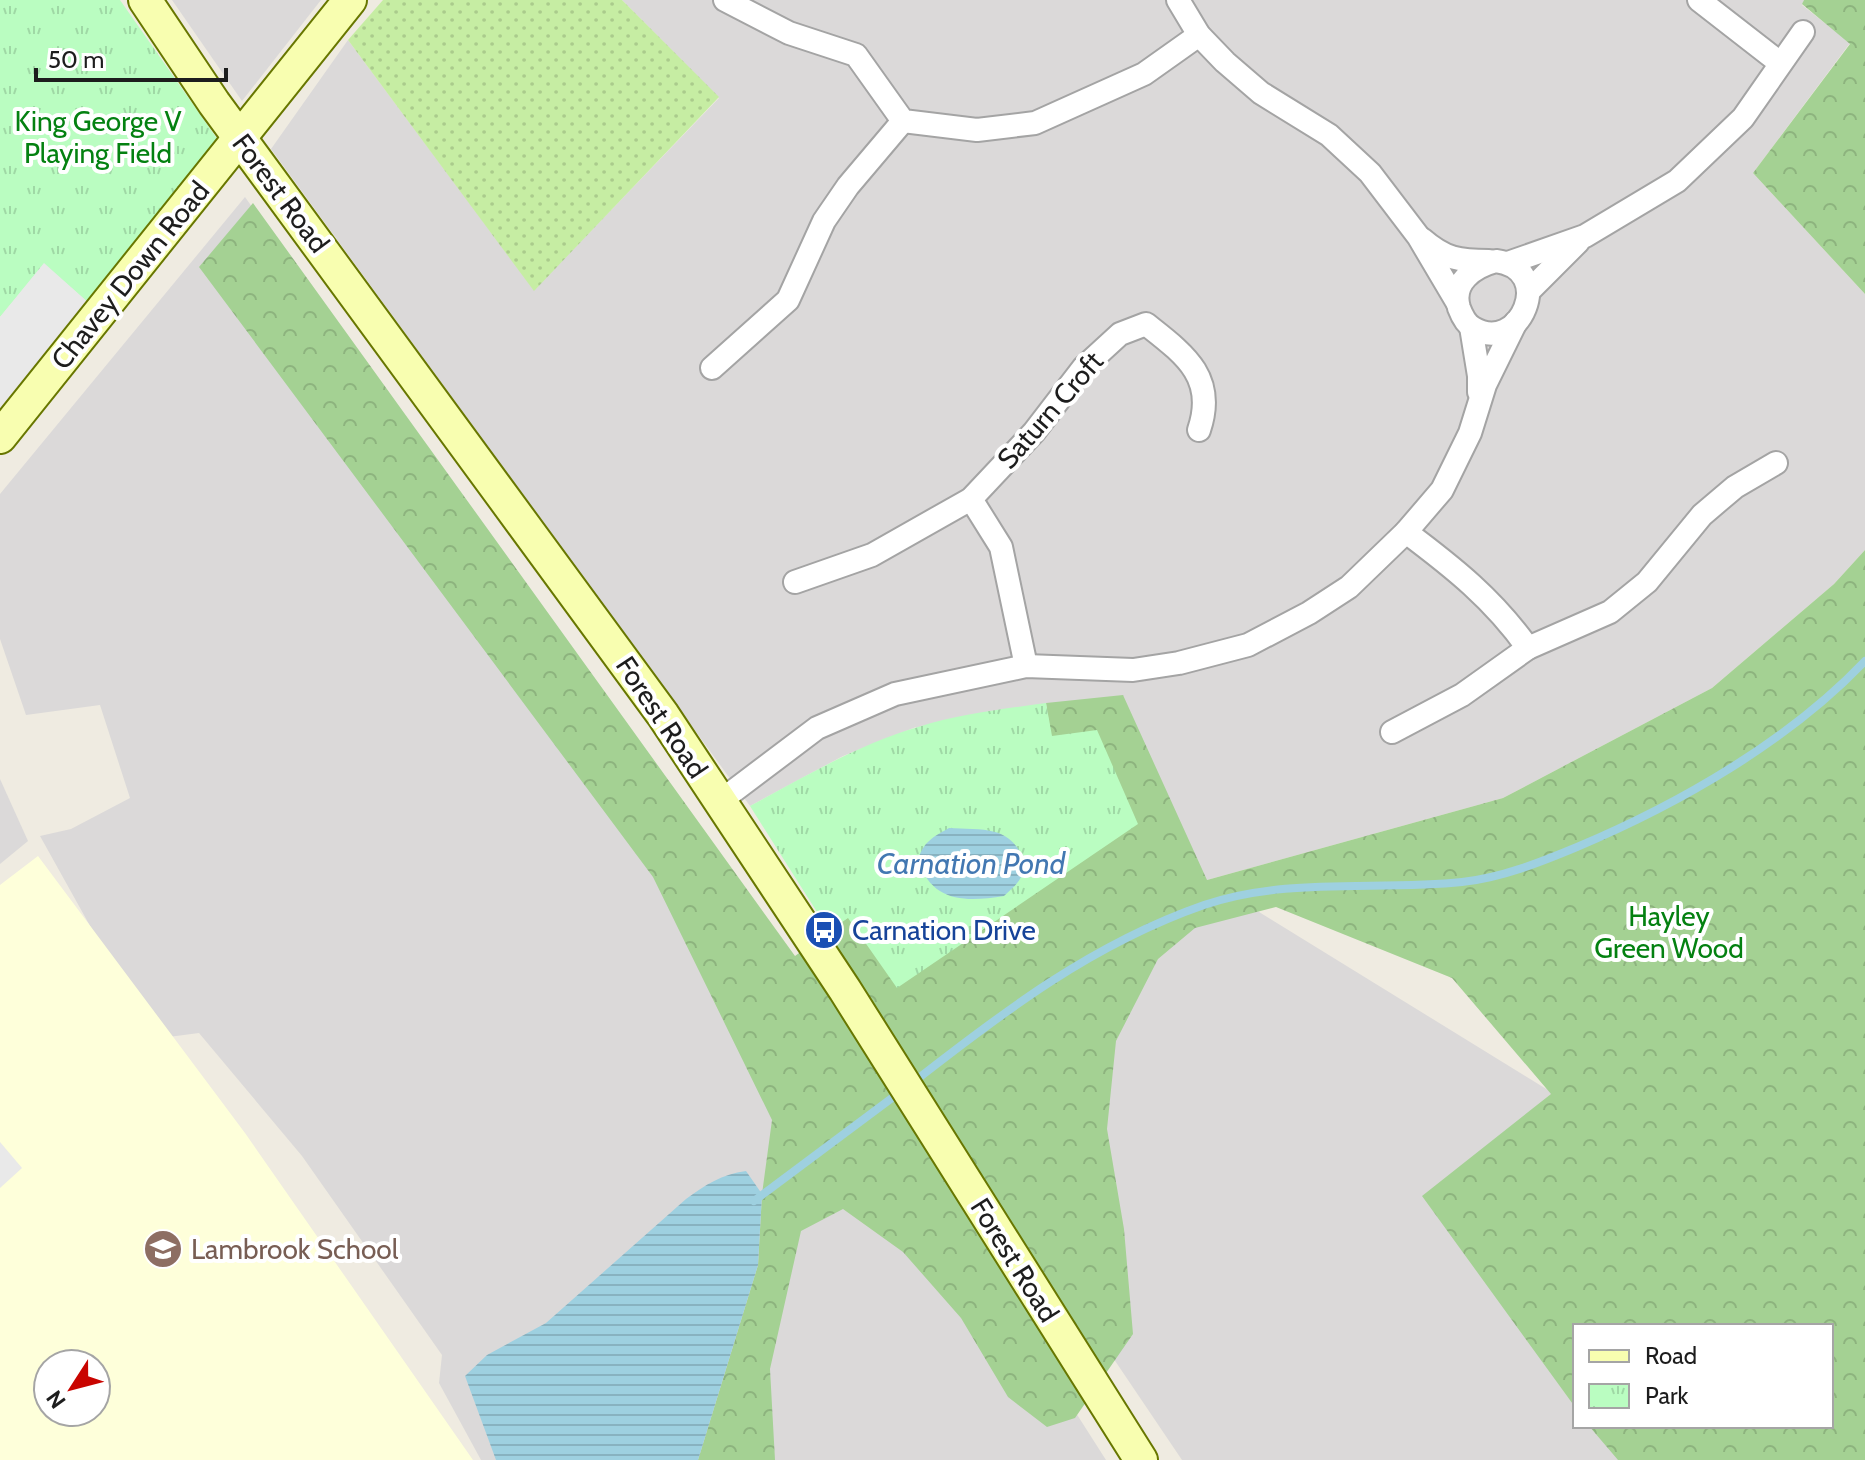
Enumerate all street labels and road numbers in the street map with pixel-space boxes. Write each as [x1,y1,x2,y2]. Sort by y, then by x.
street label: Forest Road [225,127,337,259]
street label: Chavey Down Road [44,174,216,376]
street label: Saturn Croft [990,345,1110,475]
street label: Forest Road [609,650,715,784]
street label: Forest Road [964,1192,1066,1328]

